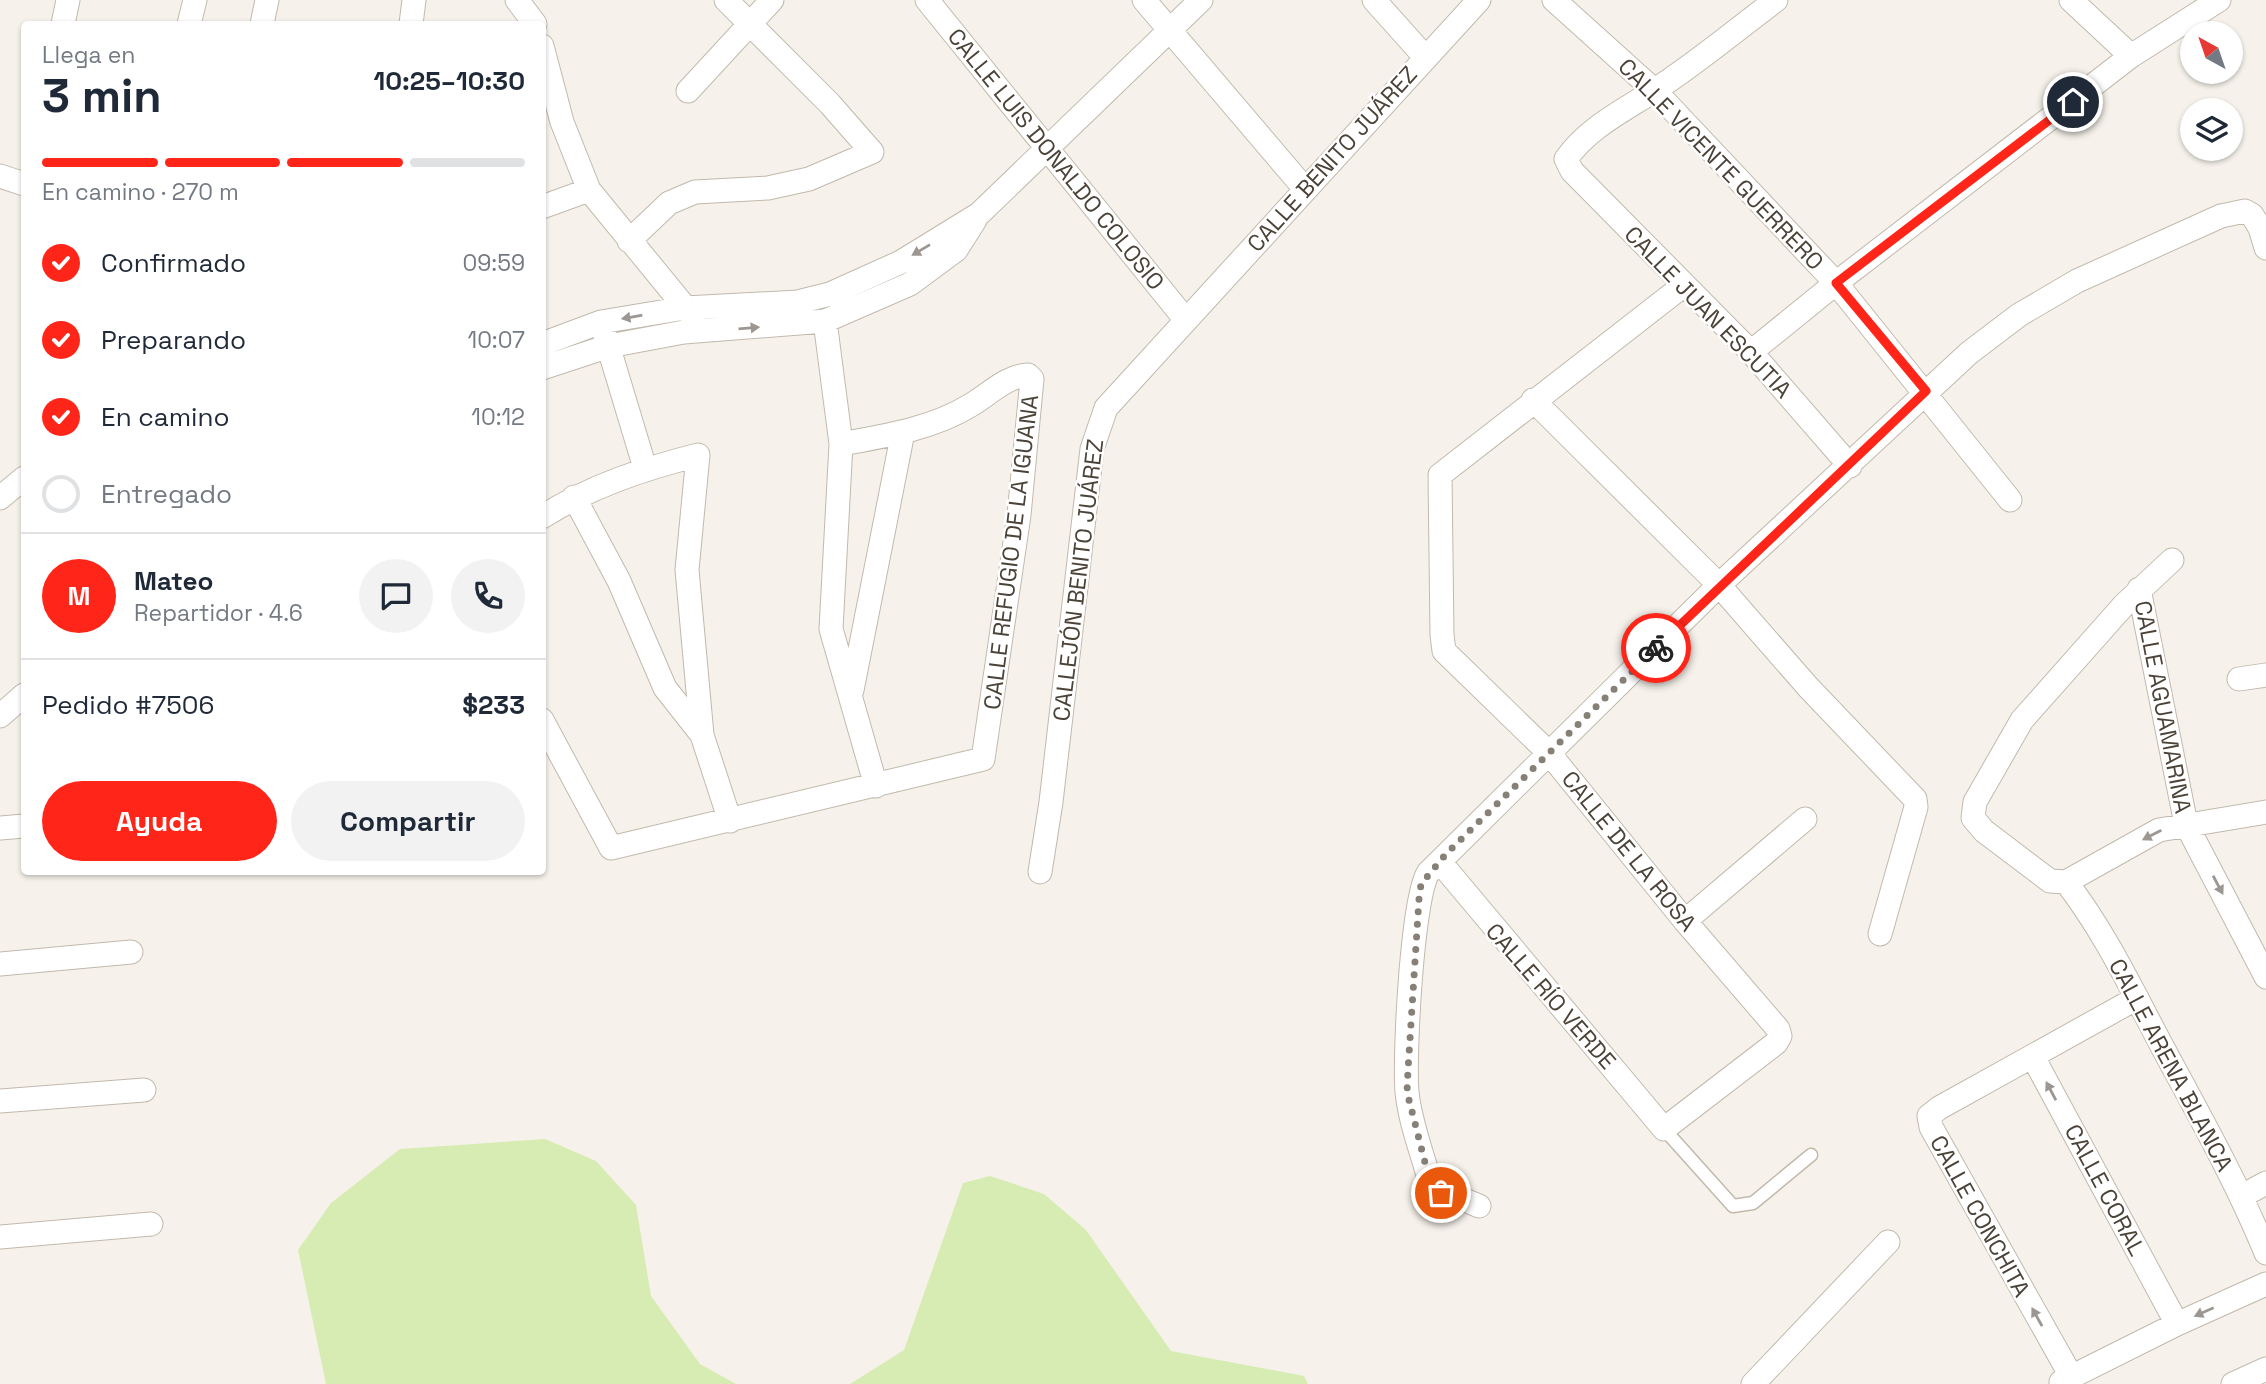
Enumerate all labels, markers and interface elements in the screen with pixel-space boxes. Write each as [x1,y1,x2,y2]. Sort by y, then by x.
north arrow [2180,21,2244,84]
map controls [2180,21,2243,161]
street label: CALLE LUIS DONALDO COLOSIO [941,22,1171,296]
text: Llega en [42,40,135,70]
street label: CALLE VICENTE GUERRERO [1612,52,1830,276]
street label: CALLE BENITO JUÁREZ [1241,60,1423,258]
text: 10:25–10:30 [373,64,525,98]
text: 3 min [42,67,162,125]
pin [2043,72,2103,132]
icon: home [2054,83,2092,121]
button: layers [2180,98,2243,161]
text: En camino · 270 m [42,177,239,207]
street label: CALLE JUAN ESCUTIA [1618,220,1798,404]
icon: check [42,244,80,282]
one-way arrow [911,244,930,256]
text: Confirmado [101,246,246,280]
text: 09:59 [463,248,525,278]
one-way arrow [621,312,643,323]
icon: check [42,321,80,359]
one-way arrow [738,322,760,333]
text: Preparando [101,323,246,357]
text: 10:07 [468,325,525,355]
street label: CALLE REFUGIO DE LA IGUANA [977,393,1045,711]
icon: check [42,398,80,436]
text: En camino [101,400,230,434]
text: 10:12 [471,402,525,432]
street label: CALLEJÓN BENITO JUÁREZ [1046,437,1110,723]
text: Entregado [101,477,232,511]
button: chat [359,559,433,633]
button: phone [451,559,525,633]
text: Mateo [134,564,213,598]
text: M [68,579,90,613]
text: Repartidor · 4.6 [134,598,303,628]
street label: CALLE AGUAMARINA [2128,598,2198,816]
courier [1621,613,1691,683]
icon: bike [1637,629,1675,667]
text: Pedido #7506 [42,688,214,722]
text: $233 [462,688,525,722]
street label: CALLE DE LA ROSA [1555,765,1703,937]
button: Ayuda [42,781,277,861]
button: Compartir [291,781,525,861]
one-way arrow [2142,829,2162,841]
one-way arrow [2212,875,2223,895]
street label: CALLE RÍO VERDE [1479,917,1623,1075]
street label: CALLE ARENA BLANCA [2102,953,2240,1177]
one-way arrow [2046,1081,2057,1101]
street label: CALLE CORAL [2058,1119,2152,1261]
street label: CALLE CONCHITA [1923,1130,2037,1302]
pin [1411,1163,1471,1223]
icon: bag [1422,1174,1460,1212]
one-way arrow [2031,1307,2043,1326]
one-way arrow [2193,1307,2214,1318]

